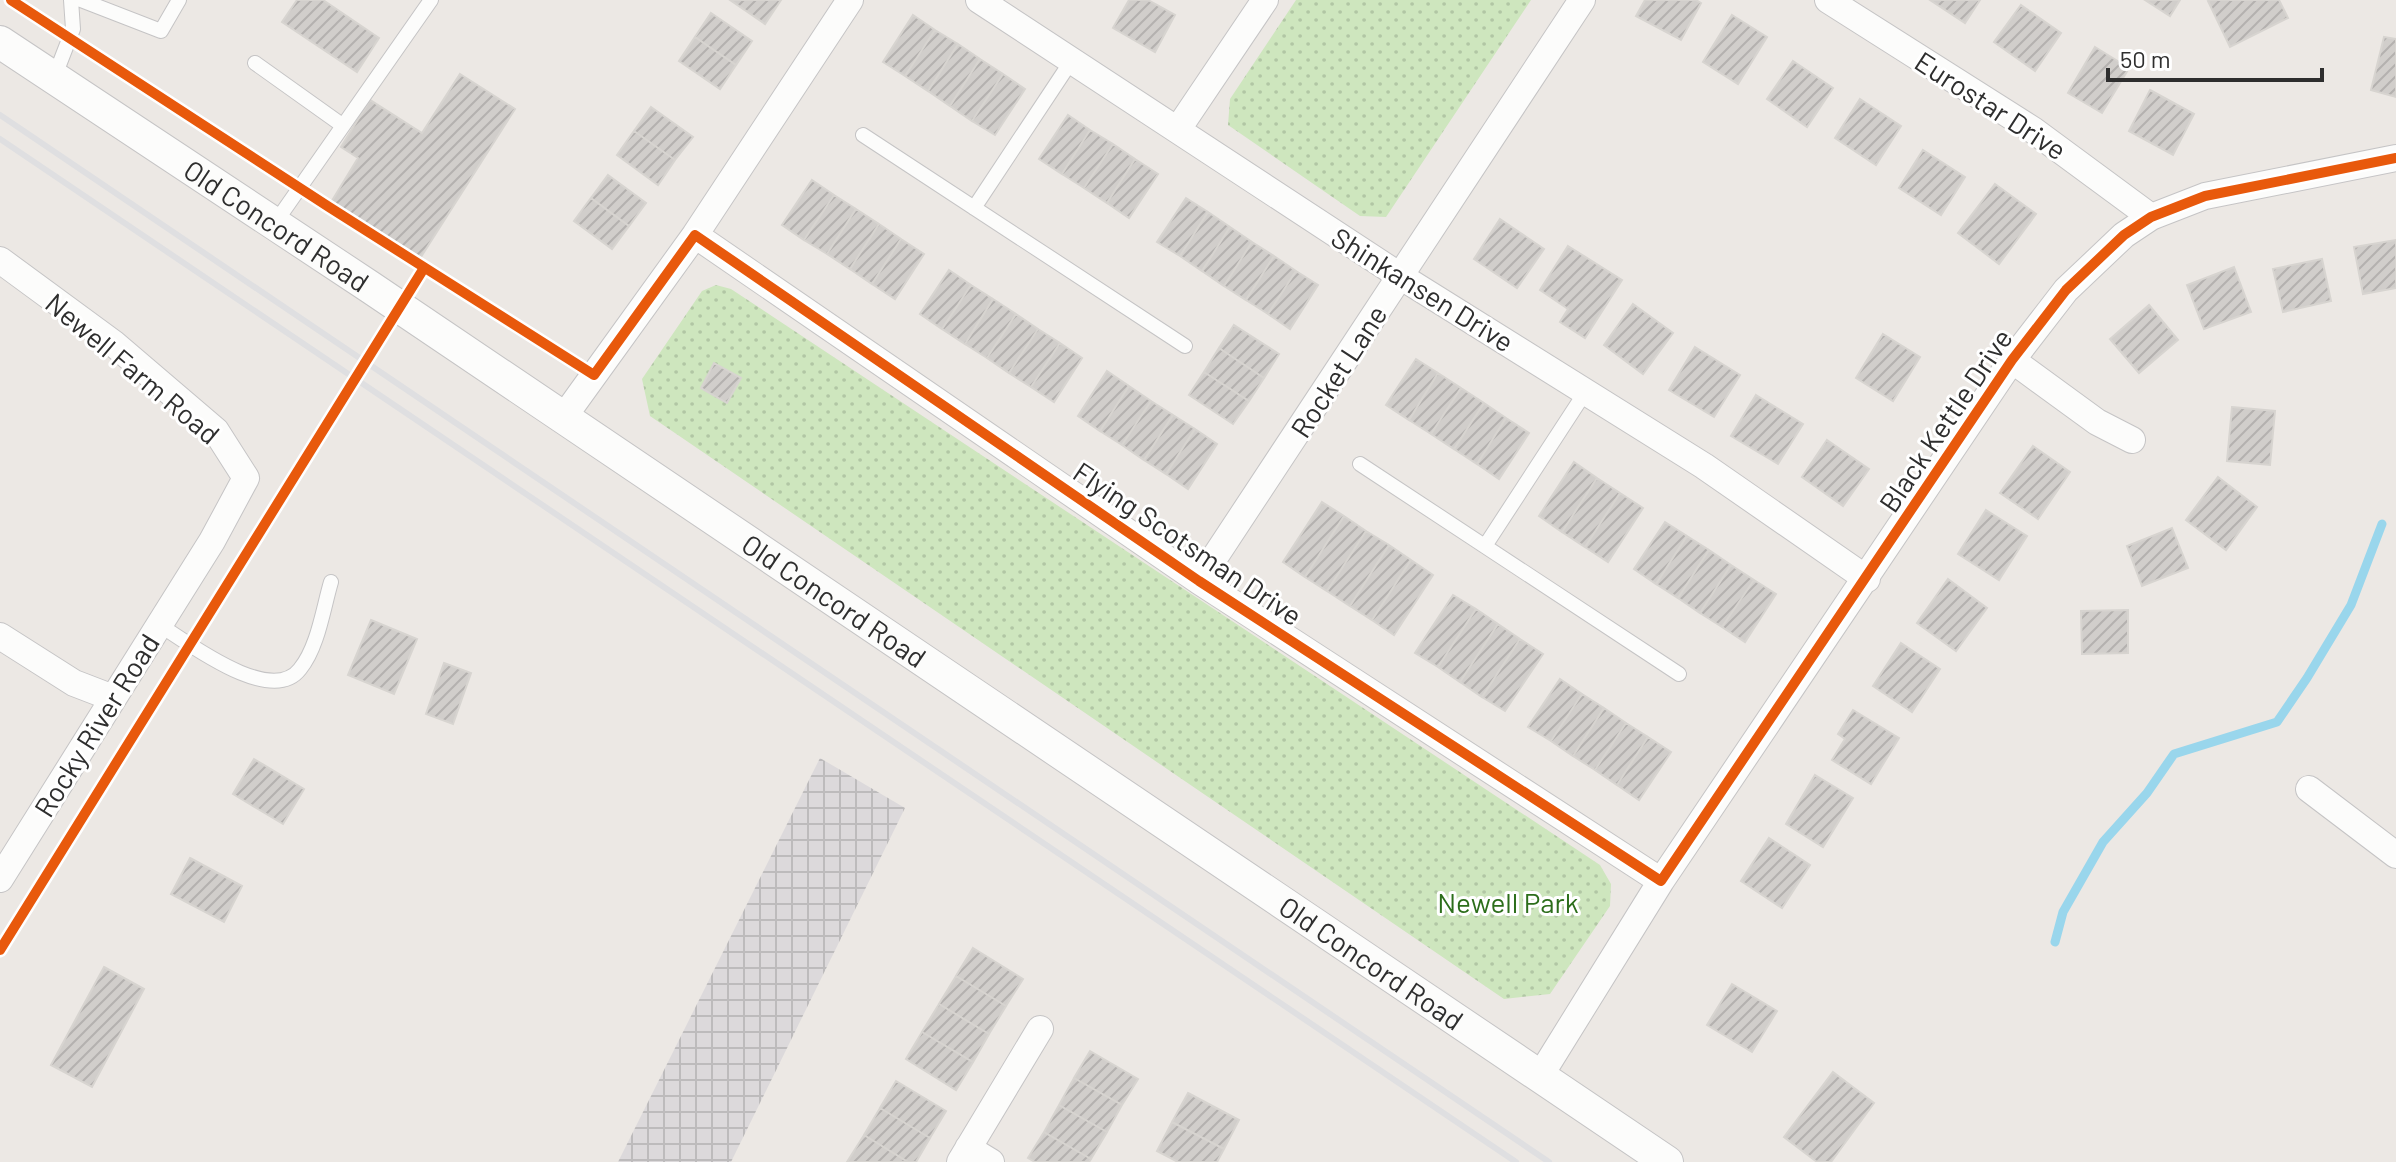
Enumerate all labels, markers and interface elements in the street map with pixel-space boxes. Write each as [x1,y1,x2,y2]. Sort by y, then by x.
scale bar [2108,32,2322,82]
street label: Eurostar Drive [1909,44,2073,166]
text: 50 m [2120,44,2171,73]
street label: Old Concord Road [178,152,376,299]
street label: Shinkansen Drive [1326,219,1520,359]
street label: Newell Farm Road [39,285,227,451]
street label: Rocket Lane [1283,298,1393,444]
street label: Black Kettle Drive [1871,322,2019,518]
street label: Flying Scotsman Drive [1067,454,1309,632]
street label: Old Concord Road [736,526,933,674]
street label: Rocky River Road [26,627,166,823]
park label: Newell Park [1437,885,1579,919]
street label: Old Concord Road [1273,889,1470,1037]

